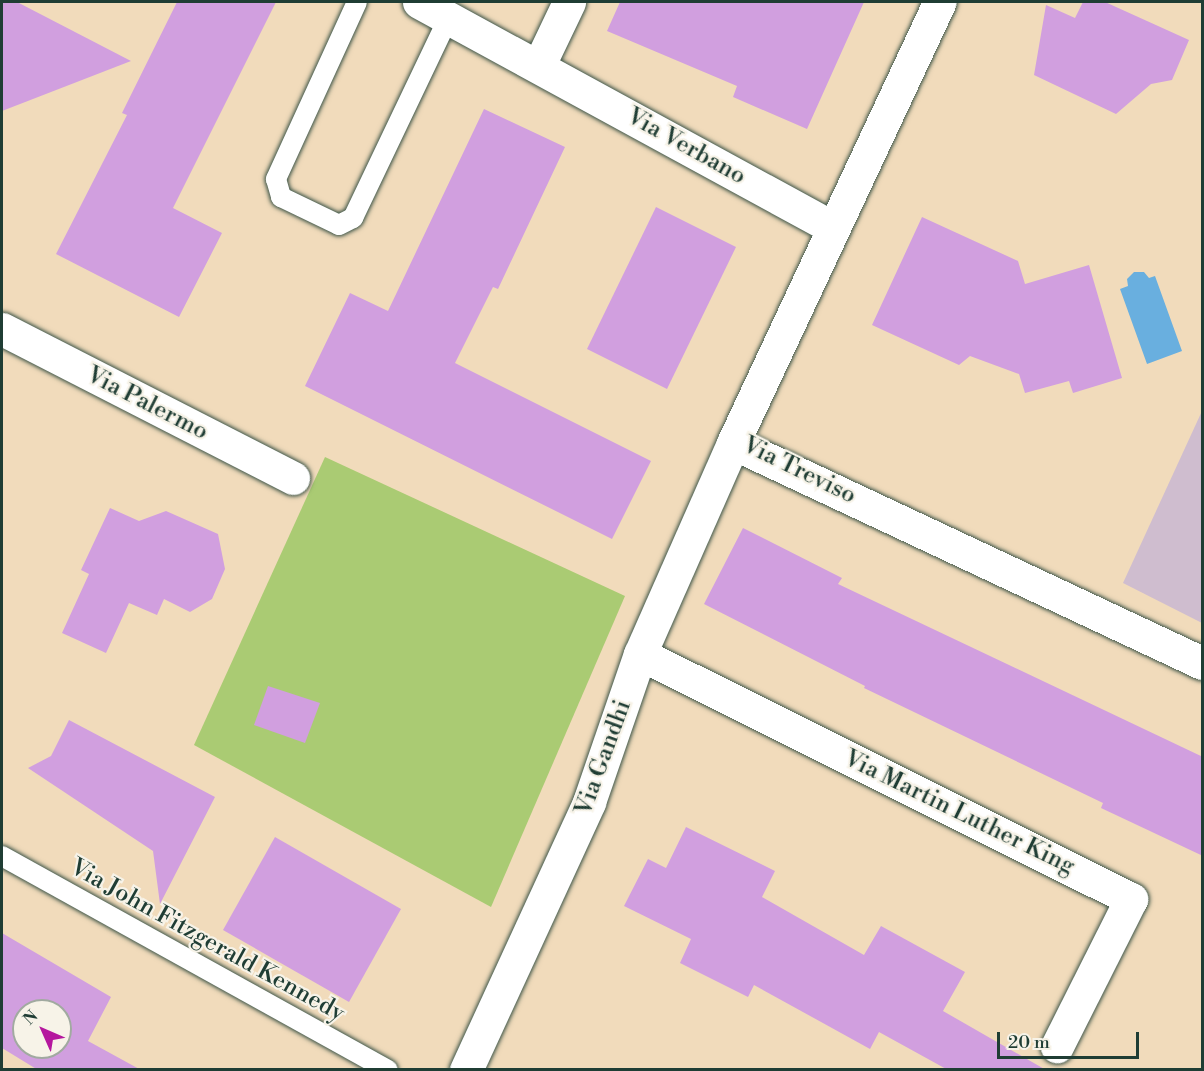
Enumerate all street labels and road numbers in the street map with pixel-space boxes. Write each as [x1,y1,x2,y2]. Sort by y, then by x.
street label: Via Verbano [621,102,751,192]
street label: Via Palermo [81,361,213,447]
street label: Via Treviso [738,431,860,511]
street label: Via Gandhi [570,696,638,820]
street label: Via Martin Luther King [839,745,1079,881]
street label: Via John Fitzgerald Kennedy [65,853,349,1029]

